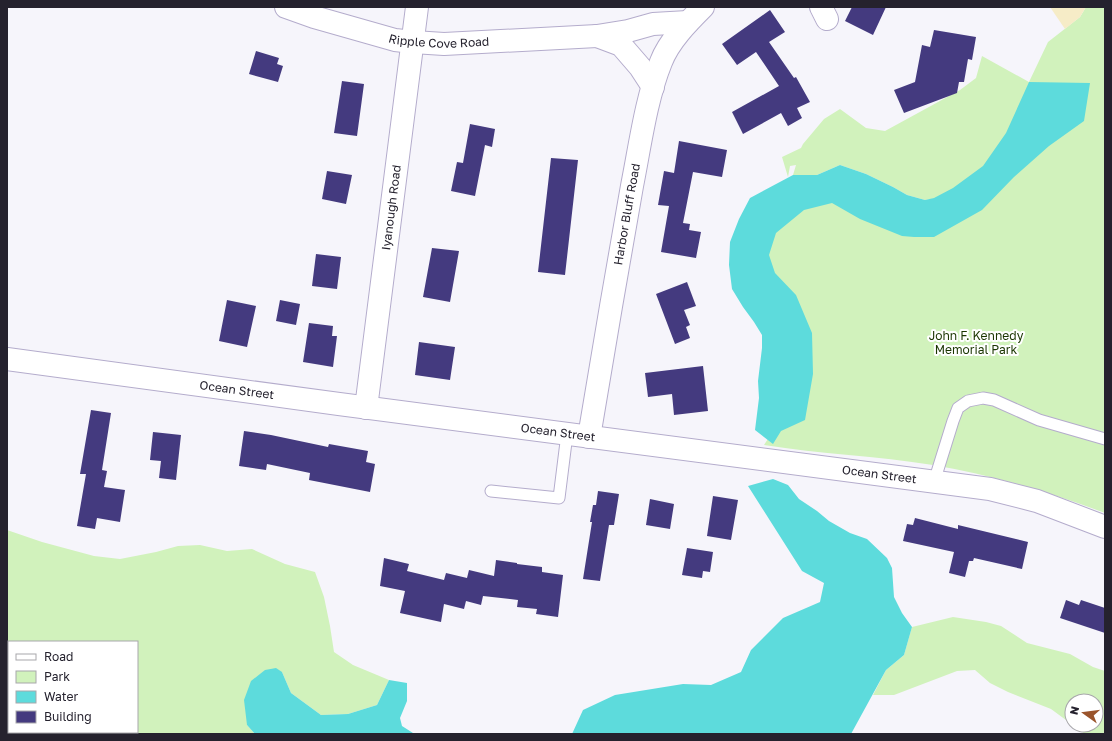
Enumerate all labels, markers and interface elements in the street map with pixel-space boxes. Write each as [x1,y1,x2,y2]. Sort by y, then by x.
street label: Ripple Cove Road [387,31,490,51]
street label: Harbor Bluff Road [610,162,643,266]
street label: Iyanough Road [378,164,404,251]
park label: John F. Kennedy Memorial Park [929,328,1024,357]
street label: Ocean Street [199,377,275,402]
street label: Ocean Street [520,420,597,444]
street label: Ocean Street [841,462,918,486]
legend [8,641,138,733]
text: Road [44,649,73,664]
text: Park [44,669,70,684]
text: Water [44,689,78,704]
north arrow [1064,693,1104,733]
text: N [1066,705,1081,716]
text: Building [44,709,92,724]

